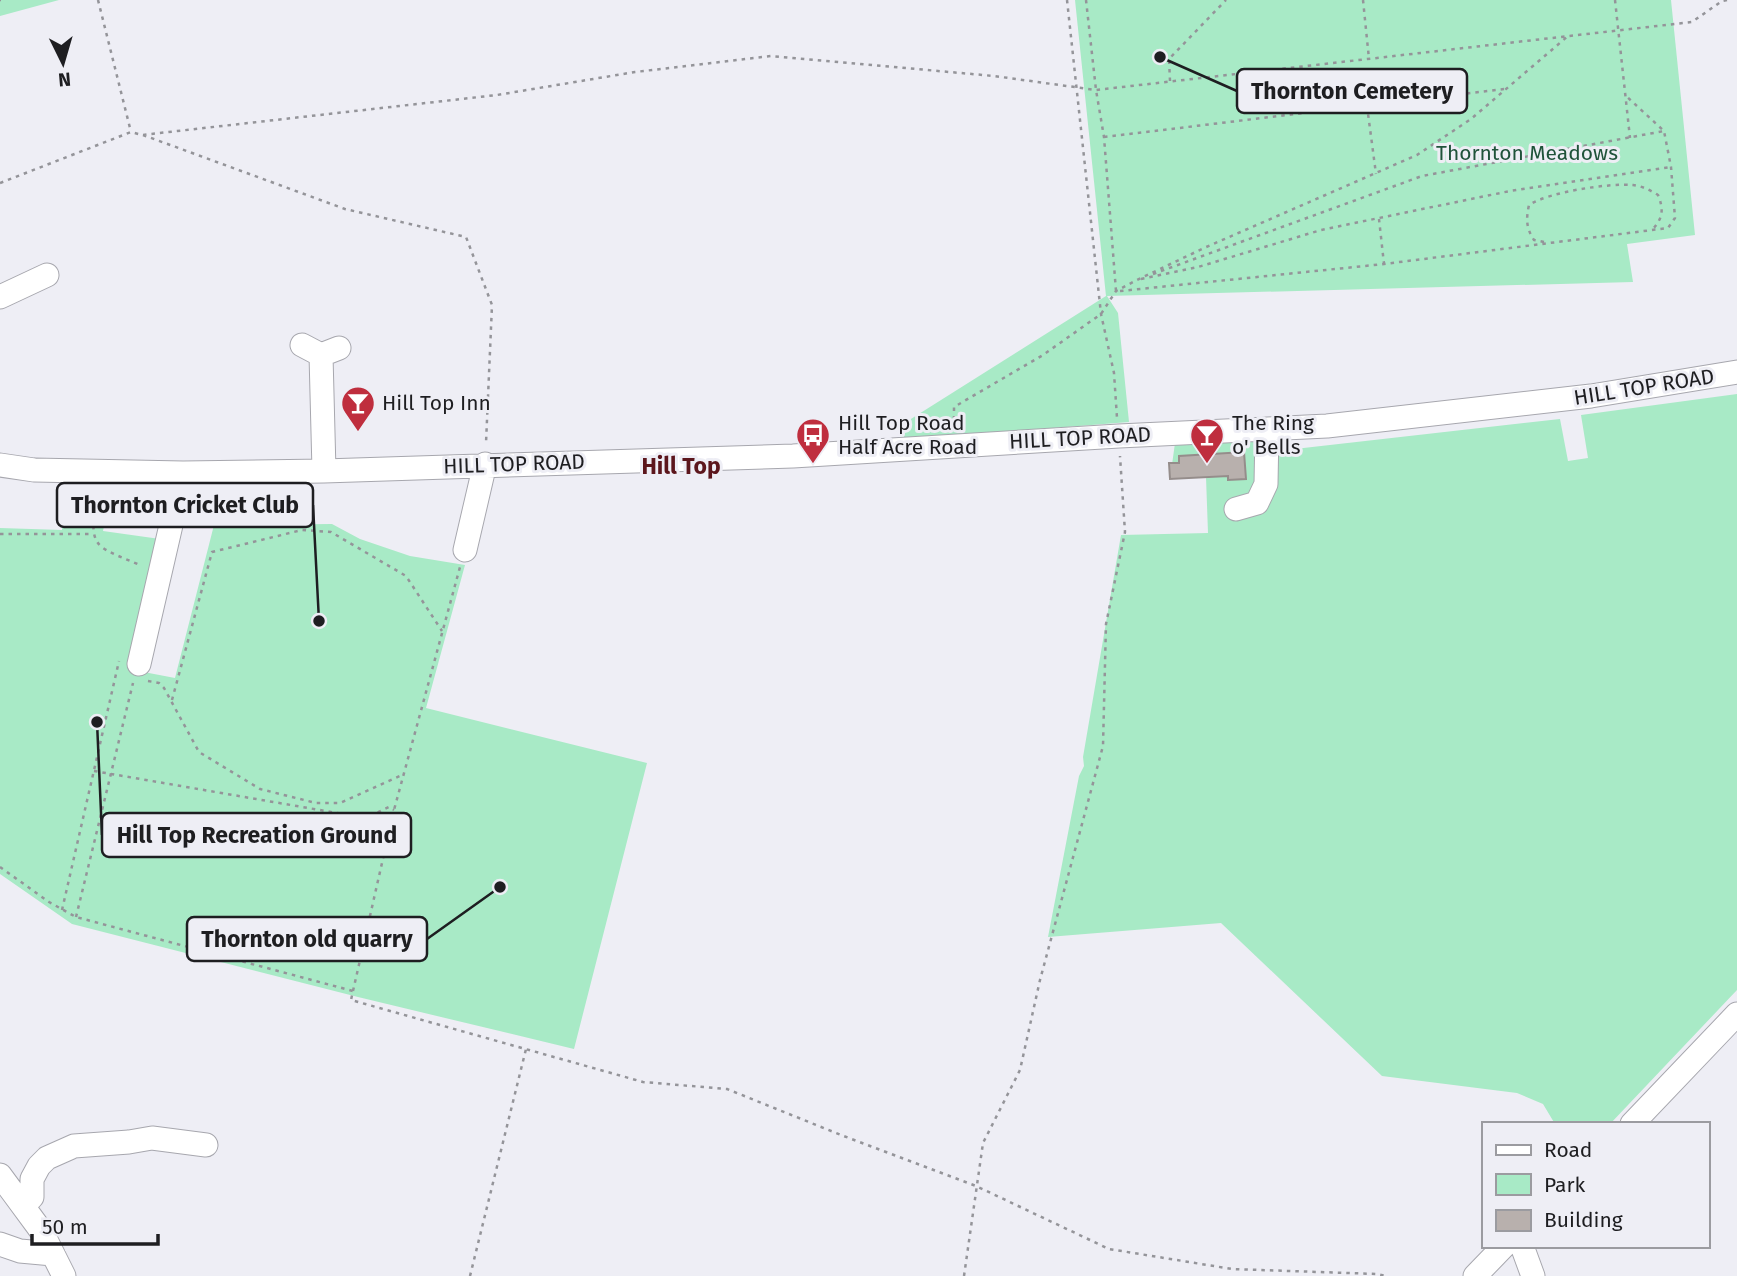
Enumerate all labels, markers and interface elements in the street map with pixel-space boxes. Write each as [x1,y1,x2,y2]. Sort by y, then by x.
north arrow [28,28,98,98]
text: N [57,67,72,91]
callout: Thornton Cemetery [1237,69,1467,113]
text: Thornton Cemetery [1251,77,1454,105]
park label: Thornton Meadows [1436,140,1618,166]
street label: HILL TOP ROAD [1572,363,1716,411]
bar icon: Hill Top Inn [339,384,377,433]
place label: Hill Top Inn [382,390,491,416]
place label: Hill Top Road Half Acre Road [838,410,977,460]
place label: The Ring o' Bells [1232,410,1314,460]
bus stop icon: Hill Top Road Half Acre Road [794,416,832,465]
bar icon: The Ring o' Bells [1188,416,1226,465]
street label: HILL TOP ROAD [1009,421,1151,455]
street label: HILL TOP ROAD [443,449,585,479]
district label: Hill Top [641,452,721,480]
callout: Thornton Cricket Club [57,483,313,527]
text: Thornton Cricket Club [71,491,299,519]
callout: Hill Top Recreation Ground [102,813,411,857]
text: Hill Top Recreation Ground [117,821,397,849]
callout: Thornton old quarry [187,917,427,961]
text: Thornton old quarry [201,925,414,953]
legend [1482,1122,1709,1248]
text: Road [1544,1137,1592,1163]
text: Park [1544,1172,1586,1198]
scale bar [32,1202,158,1246]
text: Building [1544,1207,1623,1233]
text: 50 m [42,1214,88,1240]

